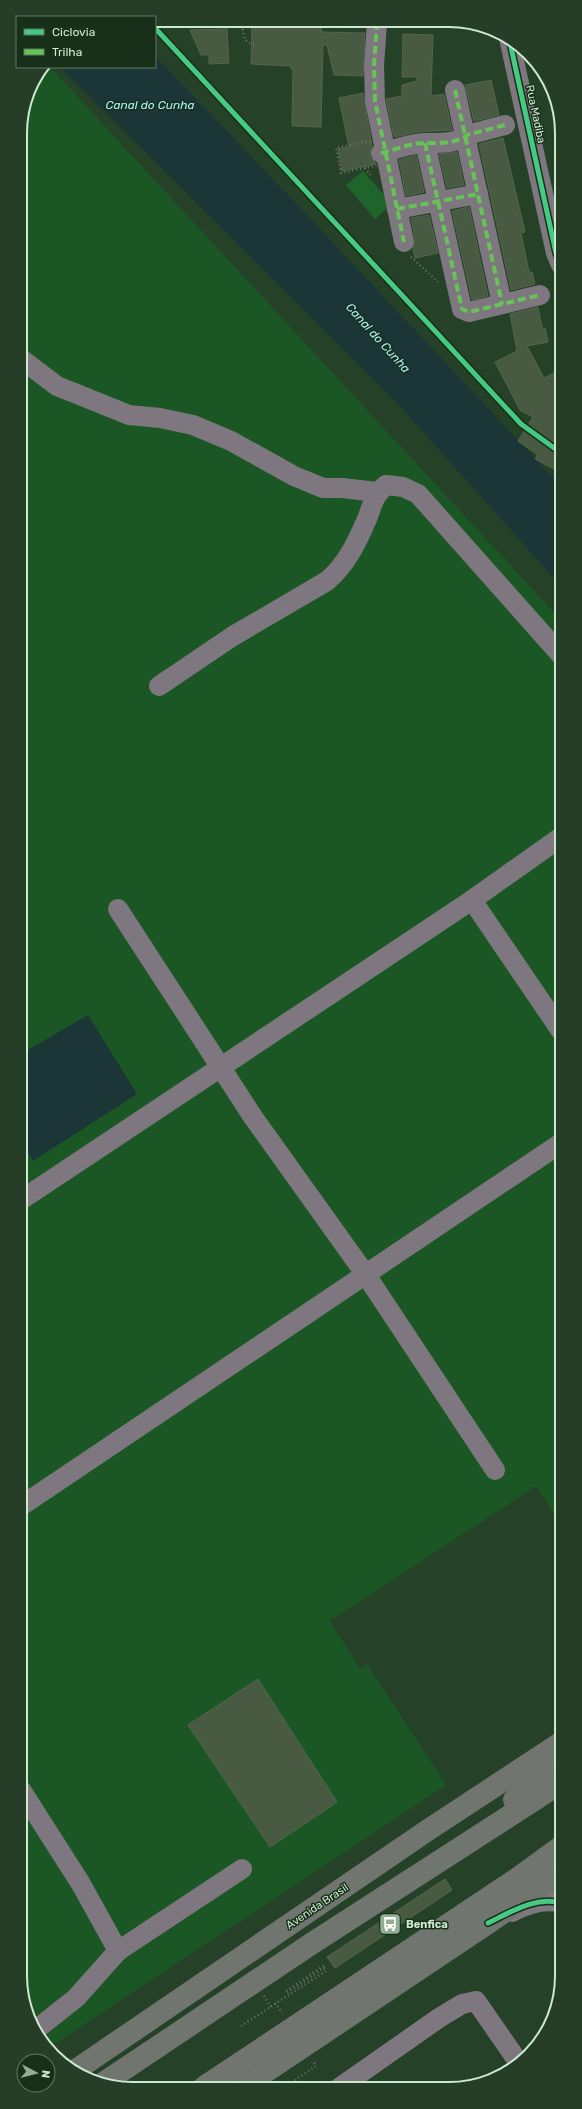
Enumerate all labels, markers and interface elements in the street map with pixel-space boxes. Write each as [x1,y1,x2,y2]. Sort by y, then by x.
legend [16,16,156,68]
text: Ciclovia [52,25,95,39]
text: Trilha [52,45,82,59]
street label: Rua Madiba [523,84,548,144]
water label: Canal do Cunha [105,98,195,112]
water label: Canal do Cunha [343,300,413,376]
street label: Avenida Brasil [284,1881,351,1932]
bus stop icon: Benfica [377,1911,403,1937]
place label: Benfica [406,1918,448,1931]
north arrow [16,2053,56,2093]
text: N [38,2069,52,2079]

